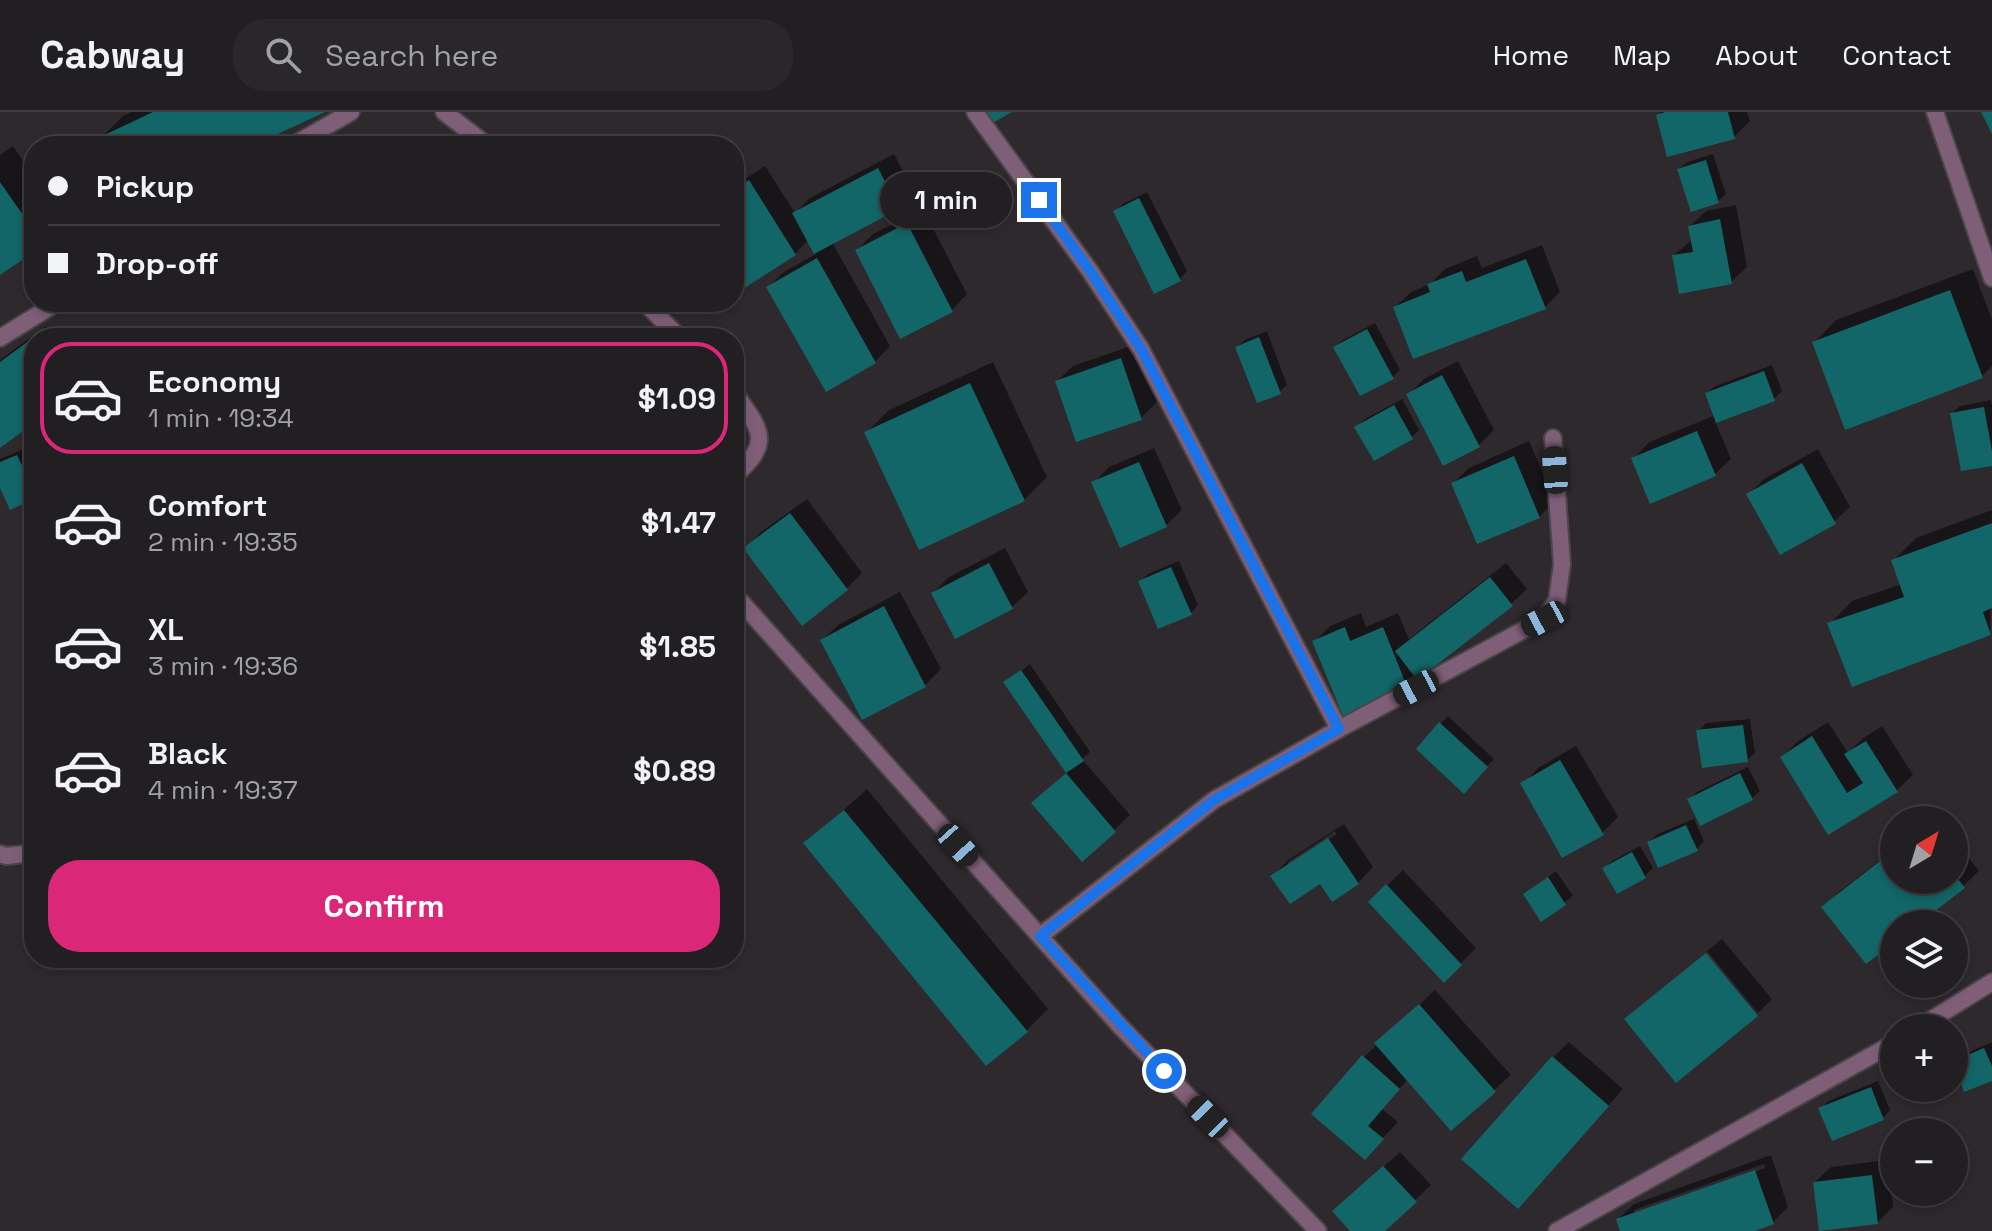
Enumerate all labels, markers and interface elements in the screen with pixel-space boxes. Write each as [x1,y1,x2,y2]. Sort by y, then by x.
search box [233,19,793,91]
text: Cabway [40,31,185,79]
icon: search [261,33,305,77]
text: Search here [325,36,498,75]
text: Home [1493,37,1569,73]
text: Map [1613,37,1671,73]
text: About [1715,37,1798,73]
text: Contact [1842,37,1952,73]
text: Pickup [96,167,194,206]
callout: 1 min [879,172,1011,228]
route end [1021,182,1057,218]
text: 1 min [914,183,978,217]
text: Drop-off [96,244,219,283]
icon: car [52,362,124,434]
text: Economy [148,362,281,401]
text: $1.09 [638,379,716,418]
text: 1 min · 19:34 [148,401,294,435]
car [1541,445,1569,495]
icon: car [52,486,124,558]
text: Comfort [148,486,267,525]
text: $1.47 [641,503,716,542]
text: 2 min · 19:35 [148,525,298,559]
car [1517,597,1571,641]
icon: car [52,610,124,682]
text: XL [148,610,184,649]
text: $1.85 [639,627,716,666]
text: 3 min · 19:36 [148,649,298,683]
car [1389,666,1443,710]
icon: car [52,734,124,806]
text: Black [148,734,227,773]
text: $0.89 [633,751,716,790]
text: 4 min · 19:37 [148,773,298,807]
north arrow [1880,806,1968,894]
map controls [1880,806,1968,1206]
car [933,819,983,871]
button: Confirm [48,860,720,952]
button: layers [1880,910,1968,998]
button: + [1880,1014,1968,1102]
route start [1146,1053,1182,1089]
car [1183,1091,1233,1143]
button: − [1880,1118,1968,1206]

